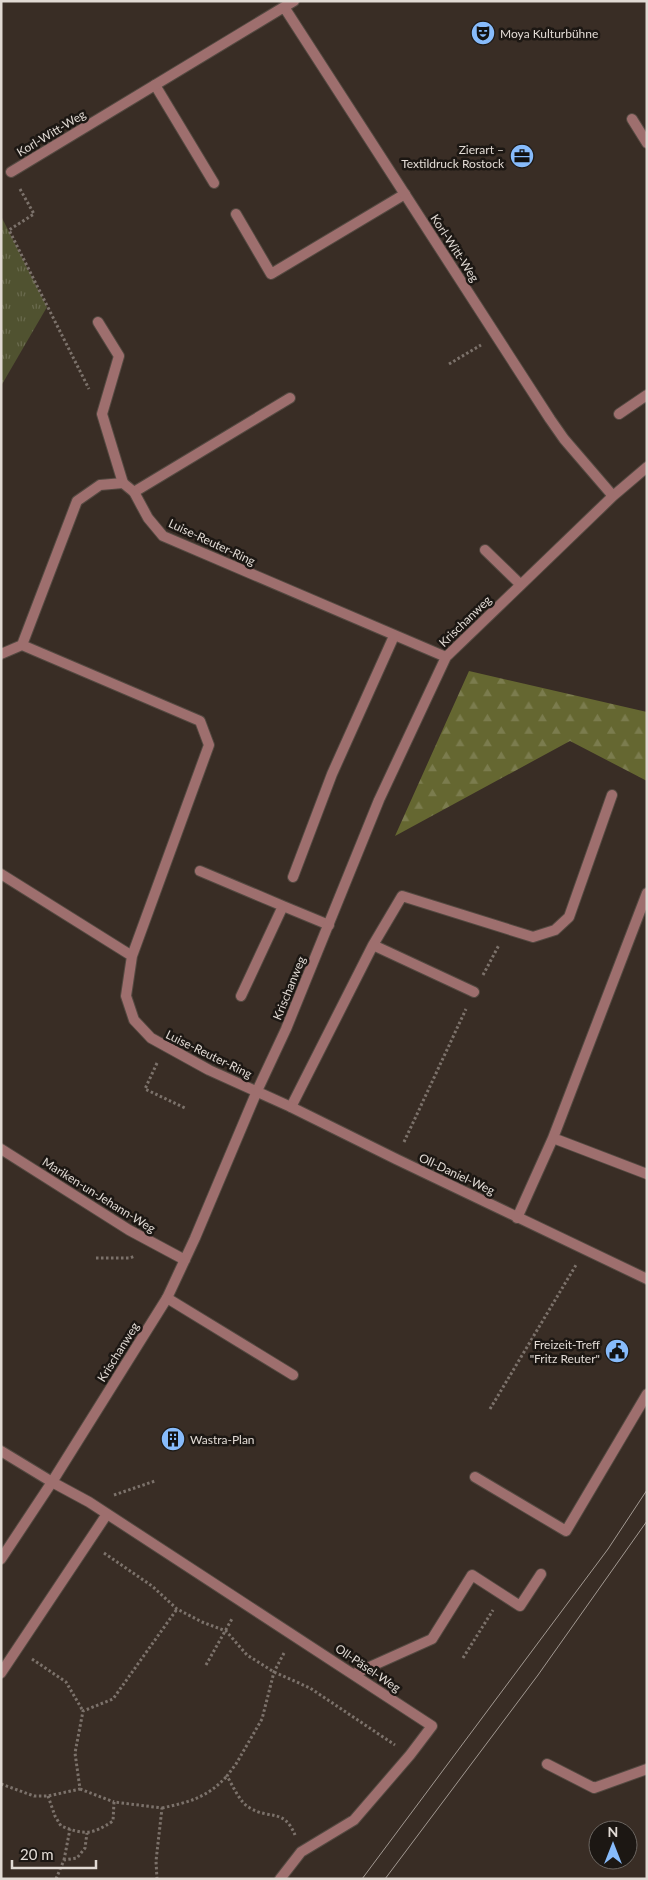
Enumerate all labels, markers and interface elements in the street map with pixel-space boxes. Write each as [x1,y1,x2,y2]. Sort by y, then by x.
theatre icon: Moya Kulturbühne [470,20,496,46]
place label: Moya Kulturbühne [500,26,598,41]
street label: Korl-Witt-Weg [14,107,88,159]
place label: Zierart – Textildruck Rostock [401,142,505,171]
office icon: Zierart – Textildruck Rostock [509,143,535,169]
street label: Korl-Witt-Weg [428,211,482,285]
street label: Luise-Reuter-Ring [166,515,258,569]
street label: Krischanweg [436,592,494,650]
street label: Krischanweg [269,954,309,1022]
street label: Luise-Reuter-Ring [163,1027,255,1081]
street label: Oll-Daniel-Weg [417,1150,497,1198]
street label: Mariken-un-Jehann-Weg [40,1154,158,1236]
street label: Krischanweg [94,1319,142,1385]
place label: Freizeit-Treff "Fritz Reuter" [530,1337,600,1366]
public building icon: Freizeit-Treff "Fritz Reuter" [604,1338,630,1364]
building icon: Wastra-Plan [160,1426,186,1452]
place label: Wastra-Plan [190,1432,255,1447]
street label: Oll-Päsel-Weg [332,1641,404,1695]
north arrow [588,1820,638,1870]
text: N [608,1823,618,1840]
scale bar [12,1838,96,1870]
text: 20 m [20,1845,54,1863]

